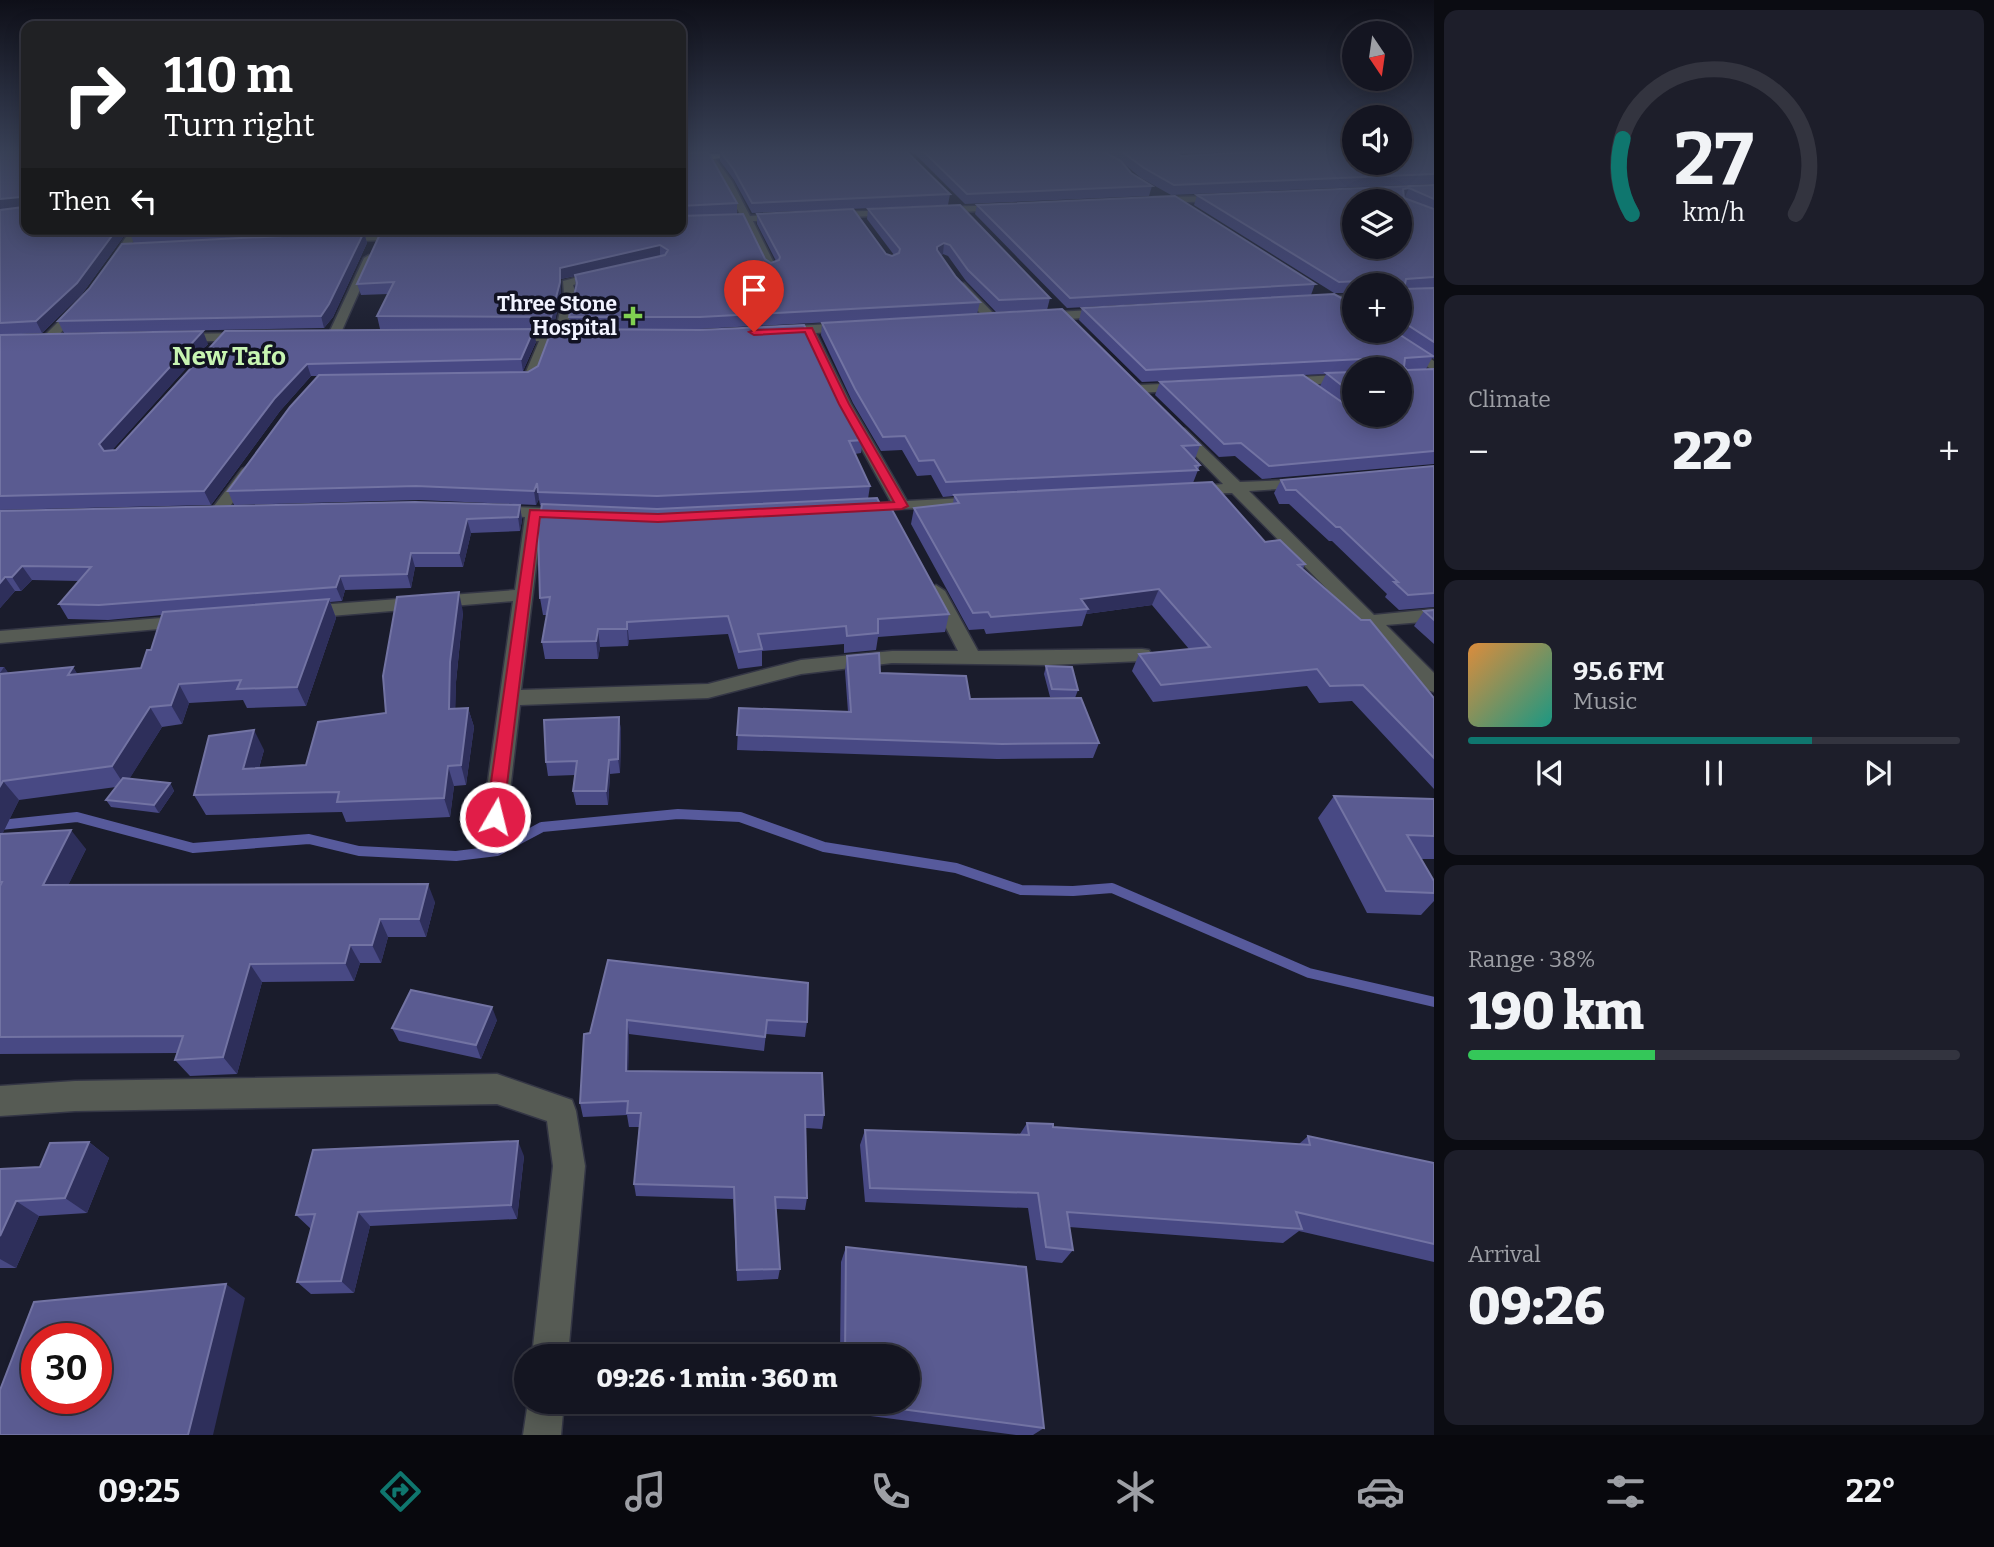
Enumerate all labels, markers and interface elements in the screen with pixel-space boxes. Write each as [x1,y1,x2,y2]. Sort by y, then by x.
north arrow [1342,21,1412,91]
map controls [1342,21,1412,427]
text: 110 m [164,46,293,105]
icon: right [49,49,140,140]
button: sound [1342,105,1412,175]
text: Turn right [164,106,315,144]
text: 27 [1674,116,1754,203]
icon: left [125,182,163,220]
text: Then [49,186,111,217]
button: layers [1342,189,1412,259]
text: km/h [1683,197,1745,227]
pin [724,260,784,332]
icon: arrive [735,271,773,309]
button: + [1342,273,1412,343]
place label: Three Stone Hospital [497,291,617,341]
marker: Three Stone Hospital [623,306,643,326]
district label: New Tafo [172,341,286,372]
button: − [1342,357,1412,427]
text: Climate [1468,385,1551,413]
text: 22° [1672,420,1755,483]
text: − [1468,429,1489,475]
text: + [1938,429,1960,475]
text: 95.6 FM [1573,656,1665,687]
text: Music [1573,687,1637,715]
icon: previous [1531,754,1569,792]
icon: pause [1695,754,1733,792]
icon: next [1859,754,1897,792]
position arrow [458,780,532,854]
text: Range · 38% [1468,945,1595,973]
text: 190 km [1468,980,1644,1043]
text: Arrival [1468,1240,1541,1268]
text: 09:26 [1468,1275,1605,1338]
speed limit sign: 30 [21,1323,112,1414]
text: 09:26 · 1 min · 360 m [596,1363,838,1394]
icon: directions [376,1467,425,1516]
icon: music [621,1467,670,1516]
icon: phone [866,1467,915,1516]
icon: climate [1111,1467,1160,1516]
icon: car [1356,1467,1405,1516]
icon: filters [1601,1467,1650,1516]
text: 09:25 [98,1472,180,1510]
text: 22° [1846,1472,1896,1510]

